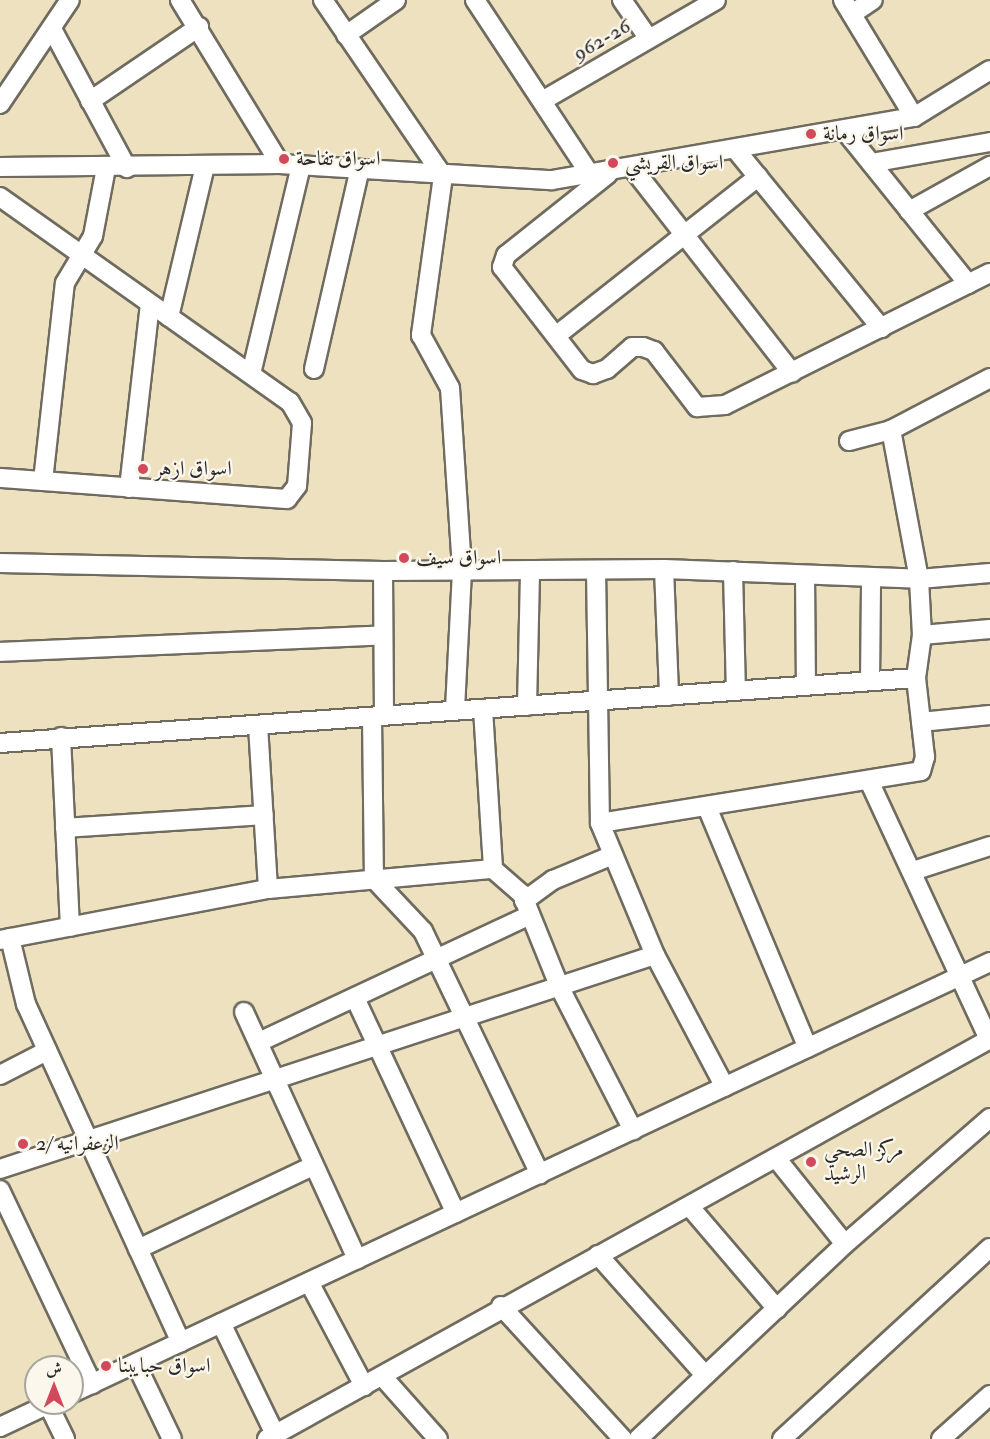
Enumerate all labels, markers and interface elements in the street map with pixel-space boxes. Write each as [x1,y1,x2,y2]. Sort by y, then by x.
street label: 962-26 [569,14,635,66]
place label: اسواق رمانة [823,121,903,147]
marker: اسواق رمانة [804,127,818,141]
place label: اسواق تفاحة [296,146,381,172]
place label: اسواق القريشي [625,150,723,176]
marker: اسواق تفاحة [277,152,291,166]
marker: اسواق القريشي [606,156,620,170]
place label: اسواق ازهر [155,456,232,482]
marker: اسواق ازهر [136,462,150,476]
place label: اسواق سيف [416,545,501,571]
marker: اسواق سيف [397,551,411,565]
place label: الزعفرانيه /2 [36,1131,119,1157]
marker: الزعفرانيه /2 [14,1135,32,1153]
place label: مركز الصحي الرشيد [824,1137,904,1187]
marker: مركز الصحي الرشيد [802,1153,820,1171]
place label: اسواق حبايبنا [118,1353,210,1379]
north arrow [24,1355,84,1415]
text: ش [46,1359,62,1379]
marker: اسواق حبايبنا [99,1359,113,1373]

